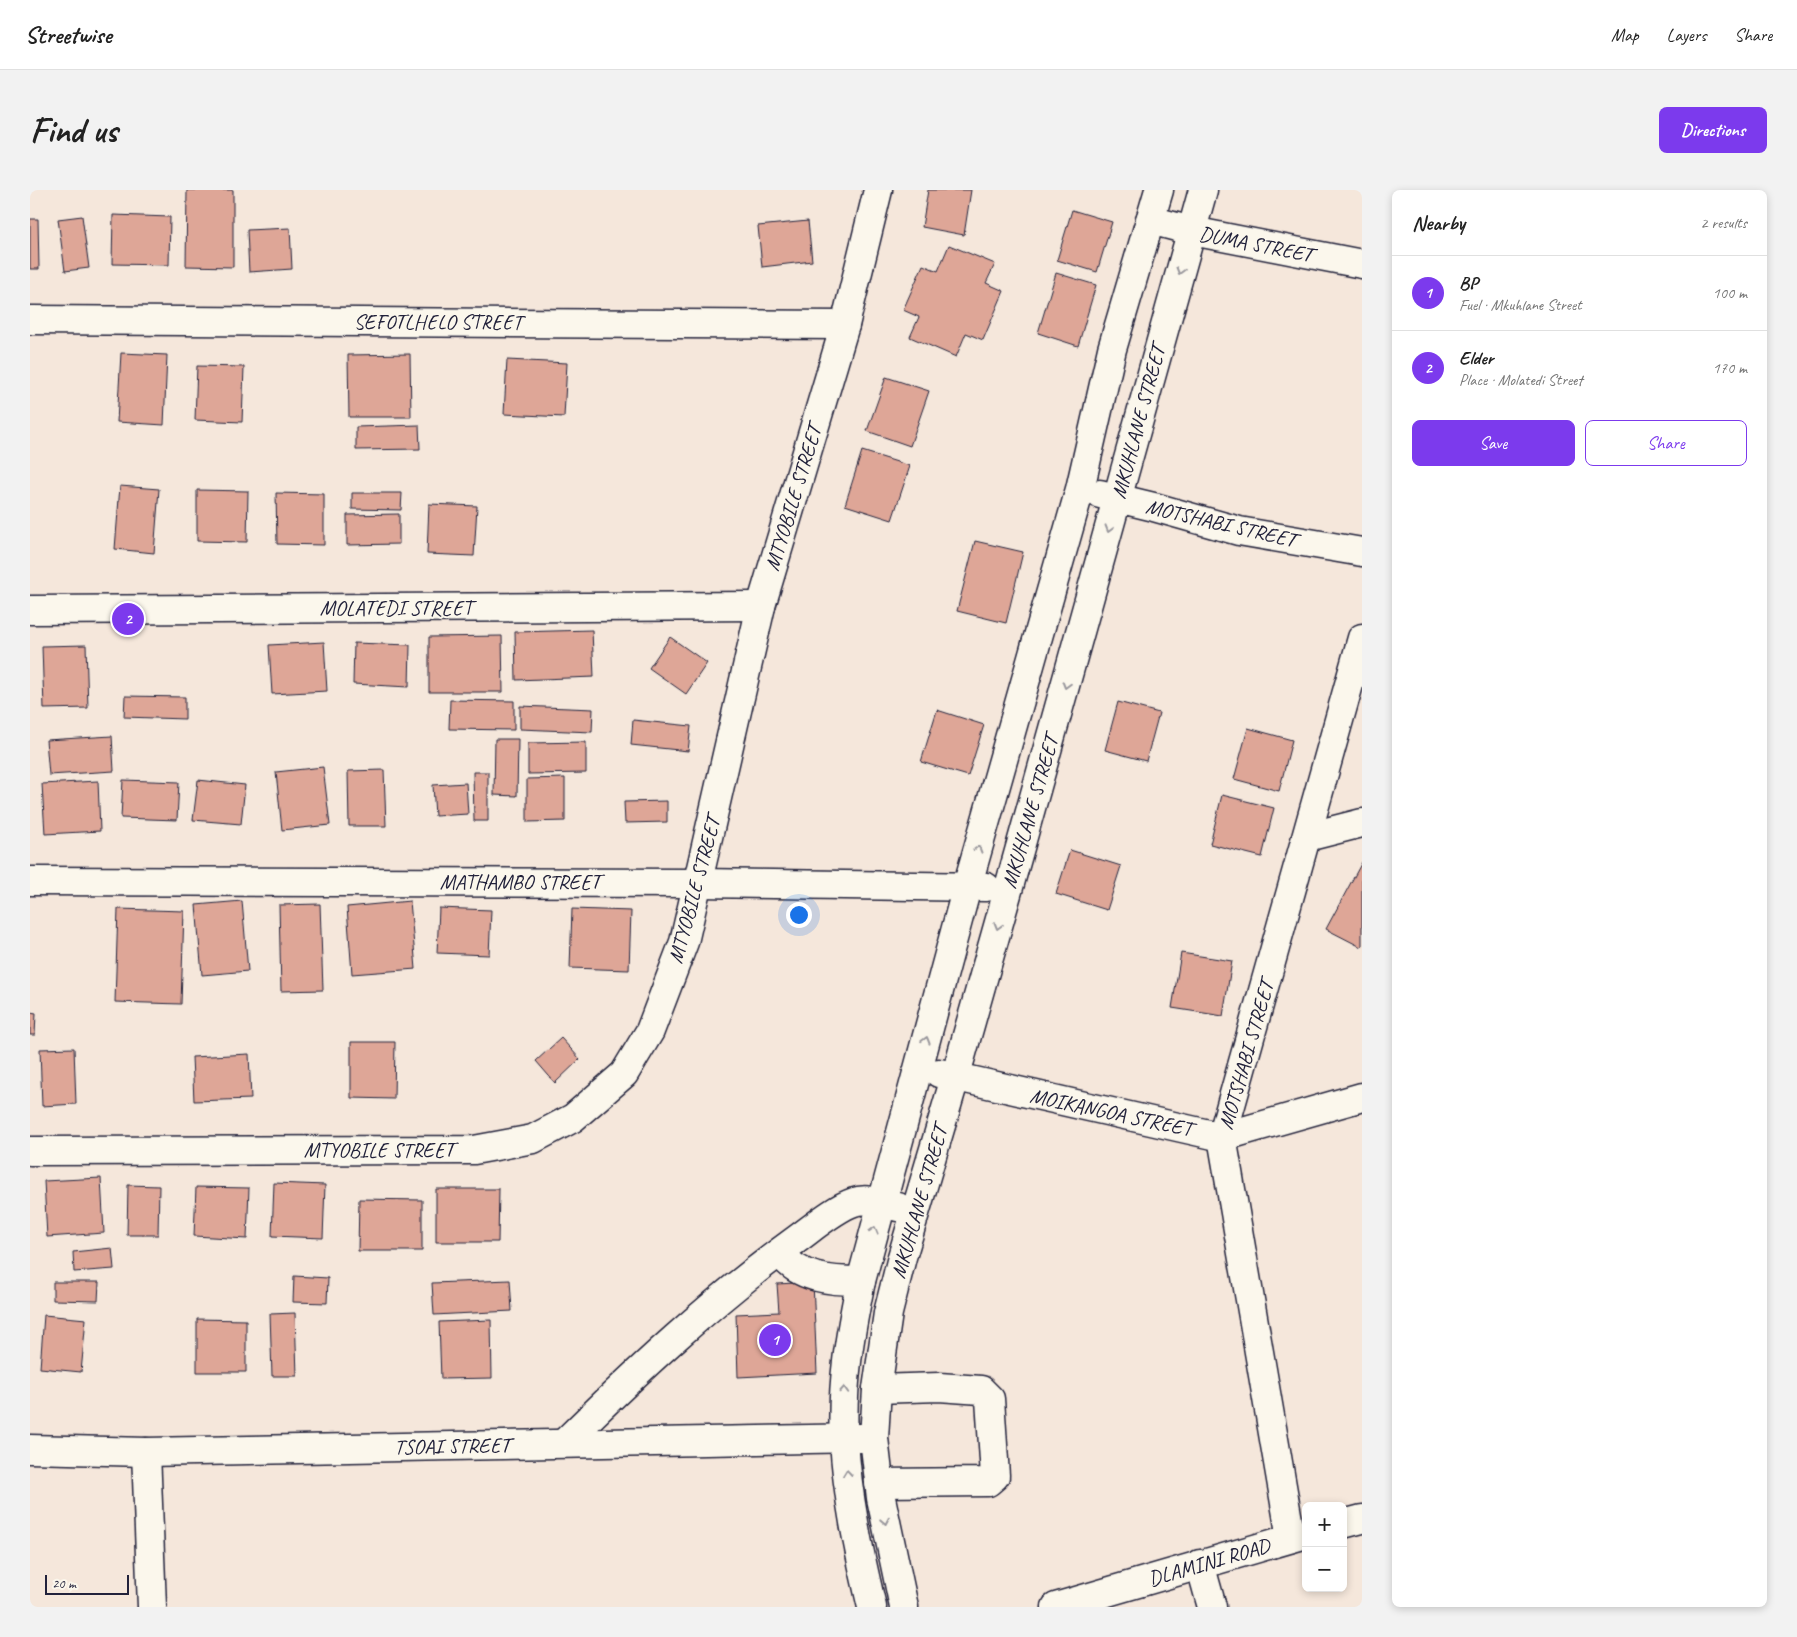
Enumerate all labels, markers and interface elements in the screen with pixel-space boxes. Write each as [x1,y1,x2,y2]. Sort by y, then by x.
text: Streetwise [25,20,111,50]
text: Map [1611,24,1639,46]
text: Layers [1667,24,1706,46]
text: Share [1734,24,1772,46]
button: Directions [1659,107,1767,153]
text: Find us [30,108,117,153]
text: Nearby [1412,210,1465,236]
text: 2 results [1700,213,1747,233]
street label: DUMA STREET [1197,220,1320,269]
one-way arrow [1176,266,1186,274]
text: BP [1459,271,1478,295]
text: 1 [1424,283,1432,303]
text: 100 m [1713,283,1747,303]
text: Fuel · Mkuhlane Street [1459,295,1581,315]
street label: SEFOTLHELO STREET [354,309,527,335]
street label: MKUHLANE STREET [1105,337,1172,501]
text: Elder [1459,346,1493,370]
text: 2 [1424,358,1432,378]
text: 170 m [1713,358,1747,378]
text: Place · Molatedi Street [1459,370,1583,390]
street label: MTYOBILE STREET [759,417,829,574]
button: Save [1412,420,1575,466]
button: Share [1585,420,1747,466]
street label: MOTSHABI STREET [1143,493,1304,554]
one-way arrow [1105,524,1115,532]
street label: MOLATEDI STREET [320,595,478,621]
pin: 2 [112,600,144,638]
one-way arrow [1061,680,1071,689]
street label: MKUHLANE STREET [996,728,1066,891]
street label: MTYOBILE STREET [662,809,727,966]
one-way arrow [973,846,983,854]
street label: MATHAMBO STREET [440,869,606,895]
your location [786,902,812,928]
one-way arrow [993,921,1003,929]
street label: MOTSHABI STREET [1212,973,1281,1132]
one-way arrow [920,1036,930,1044]
street label: MOIKANGOA STREET [1028,1082,1199,1143]
street label: MKUHLANE STREET [885,1118,955,1281]
street label: MTYOBILE STREET [304,1137,460,1163]
one-way arrow [868,1226,879,1235]
pin: 1 [759,1321,791,1359]
one-way arrow [839,1385,850,1393]
street label: TSOAI STREET [394,1432,516,1460]
one-way arrow [842,1469,853,1477]
map controls [1302,1502,1347,1592]
button: + [1302,1502,1347,1547]
one-way arrow [879,1516,890,1525]
street label: DLAMINI ROAD [1145,1532,1274,1592]
button: − [1302,1547,1347,1592]
scale bar [45,1572,129,1595]
text: 20 m [52,1575,76,1592]

